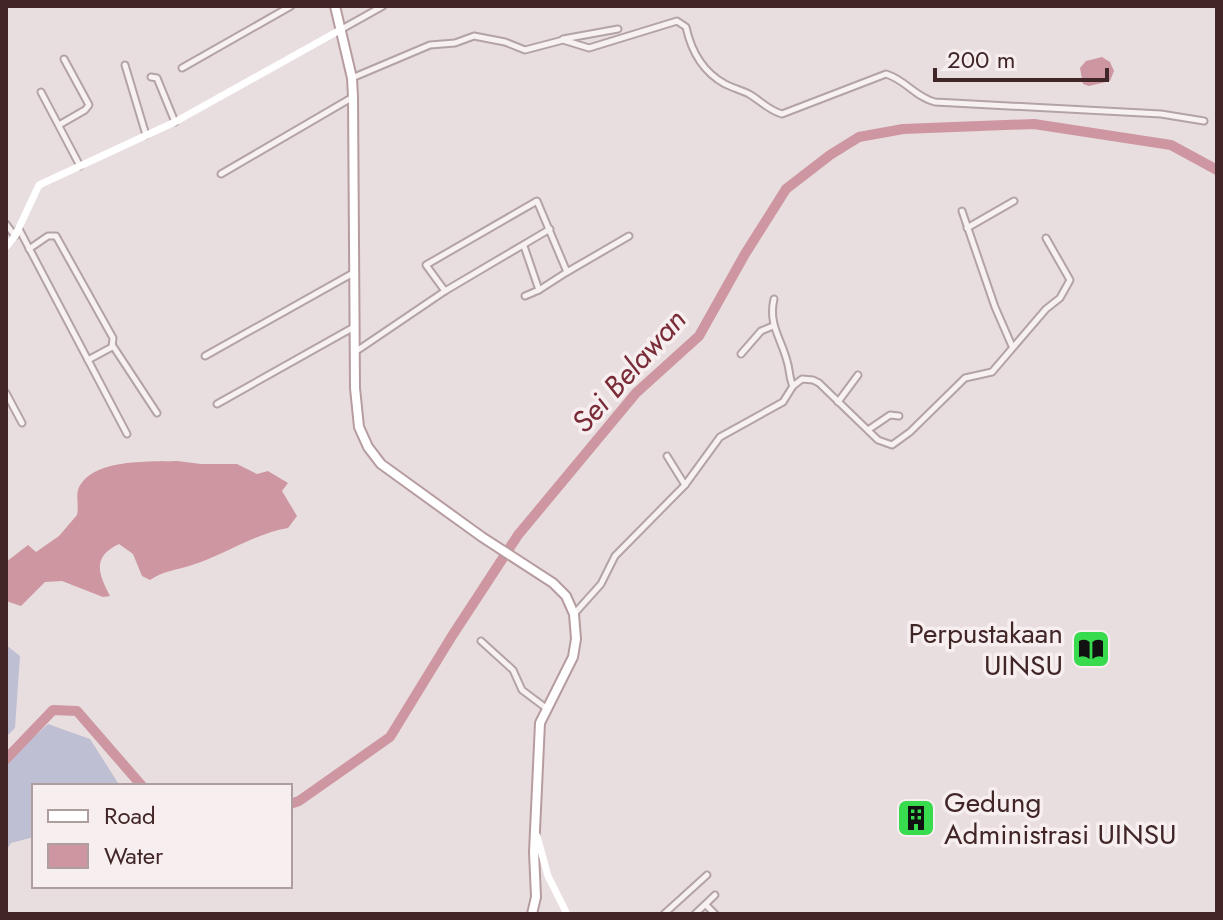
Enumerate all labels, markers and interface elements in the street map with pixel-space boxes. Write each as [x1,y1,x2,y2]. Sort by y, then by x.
scale bar [935,32,1107,82]
text: 200 m [947,42,1015,77]
water label: Sei Belawan [561,299,696,442]
place label: Perpustakaan UINSU [908,613,1063,686]
library icon: Perpustakaan UINSU [1070,628,1112,670]
place label: Gedung Administrasi UINSU [944,782,1177,855]
legend [32,784,292,888]
building icon: Gedung Administrasi UINSU [895,797,937,839]
text: Road [104,798,156,833]
text: Water [104,838,164,873]

